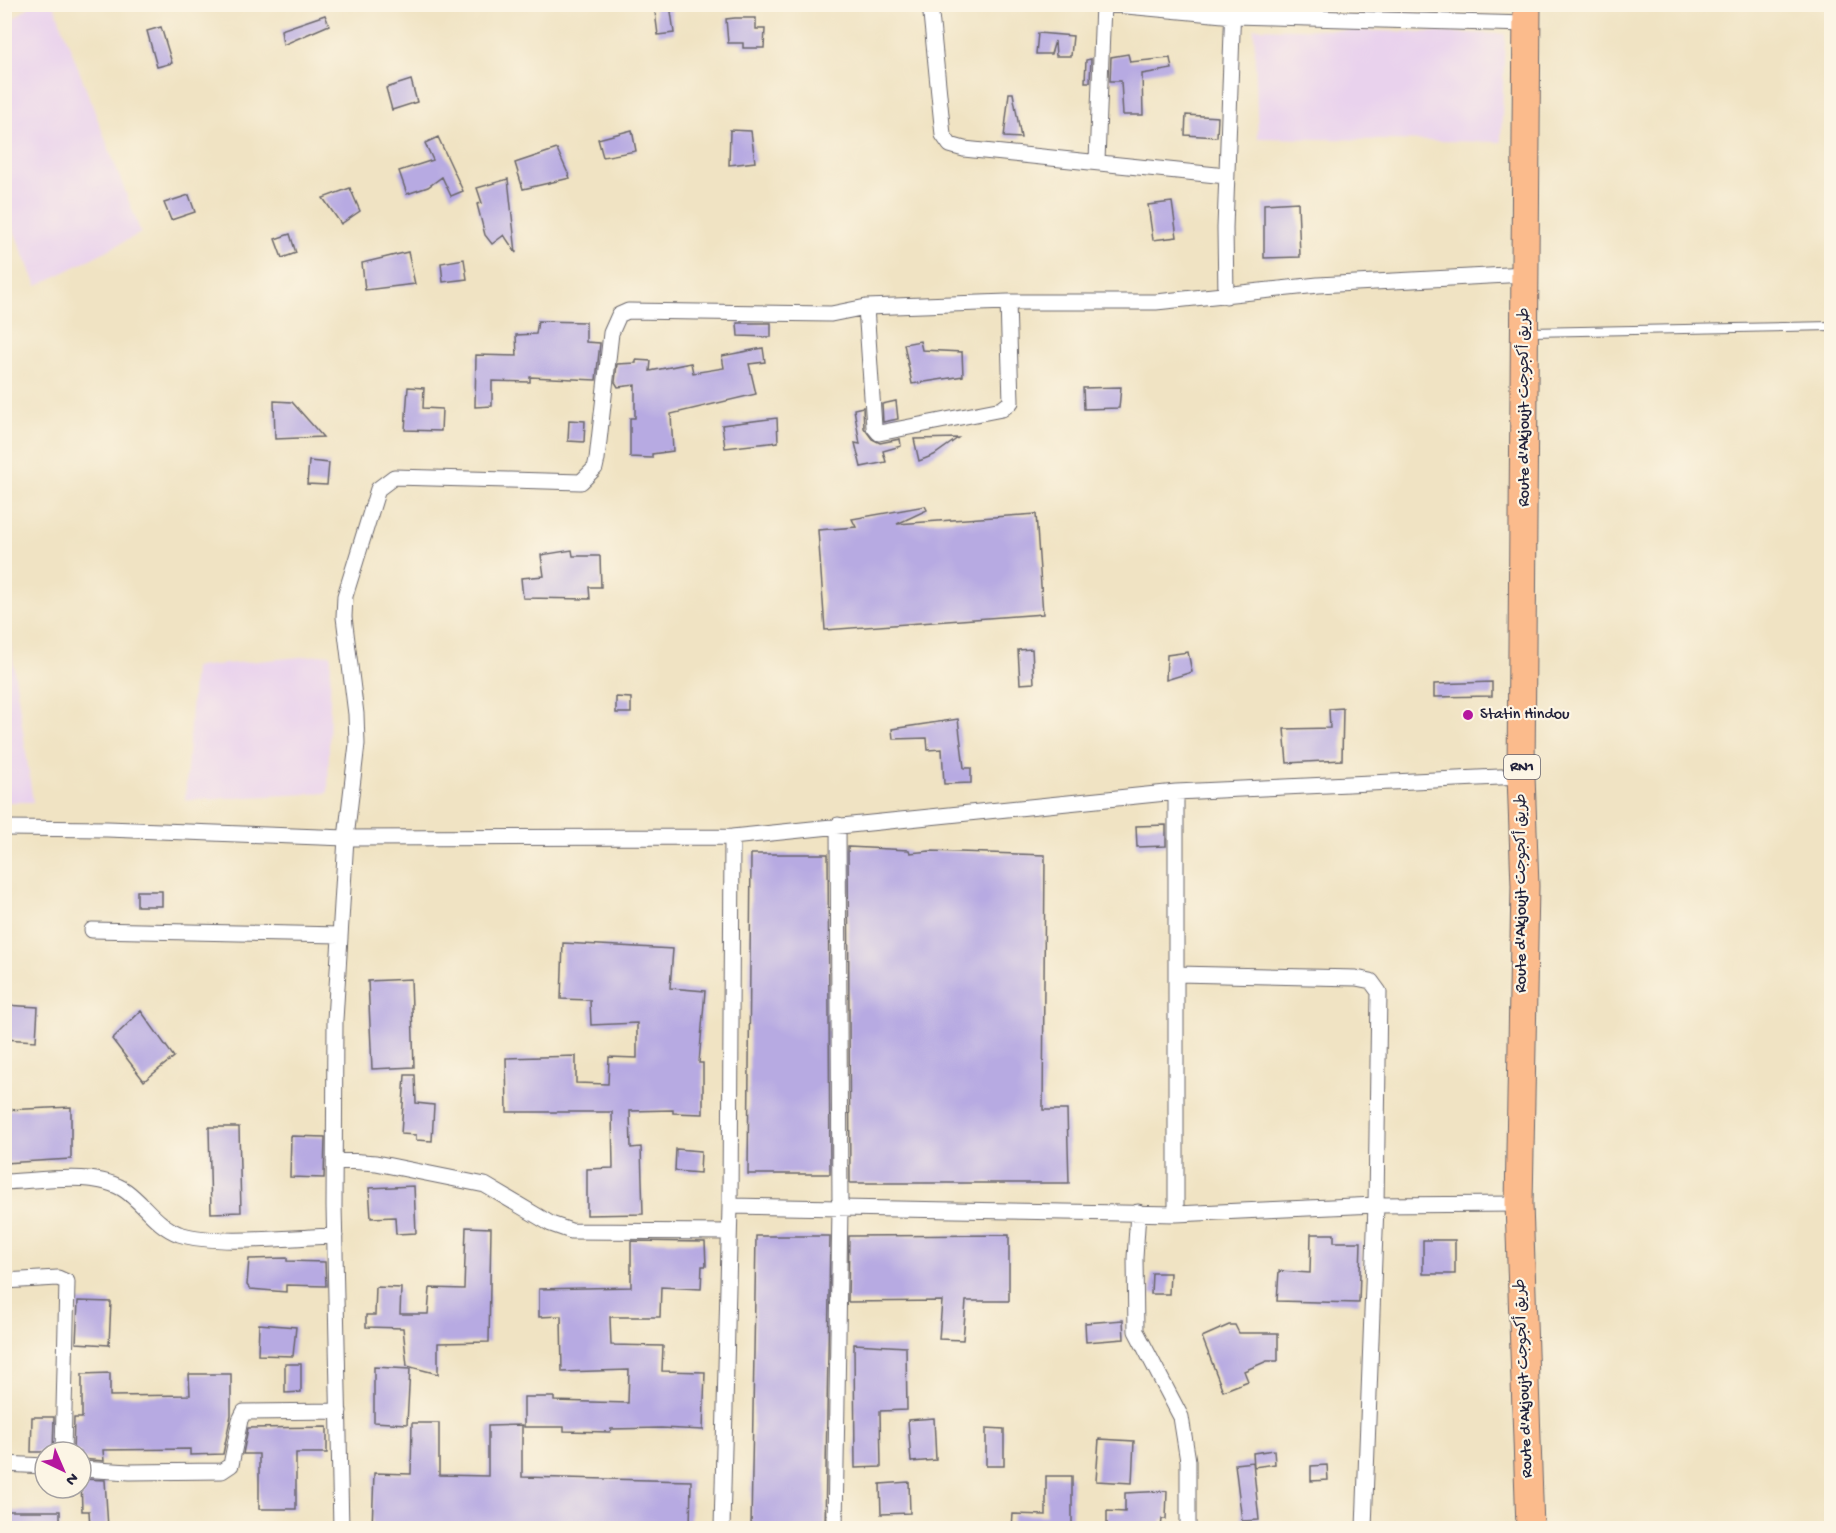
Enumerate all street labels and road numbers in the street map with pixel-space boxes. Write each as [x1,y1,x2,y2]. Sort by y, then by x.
street label: Route d'Akjoujt طريق أكجوجت [1514,307,1535,507]
road number: RN1 [1504,755,1540,779]
street label: Route d'Akjoujt طريق أكجوجت [1511,793,1532,993]
street label: Route d'Akjoujt طريق أكجوجت [1510,1278,1538,1478]

